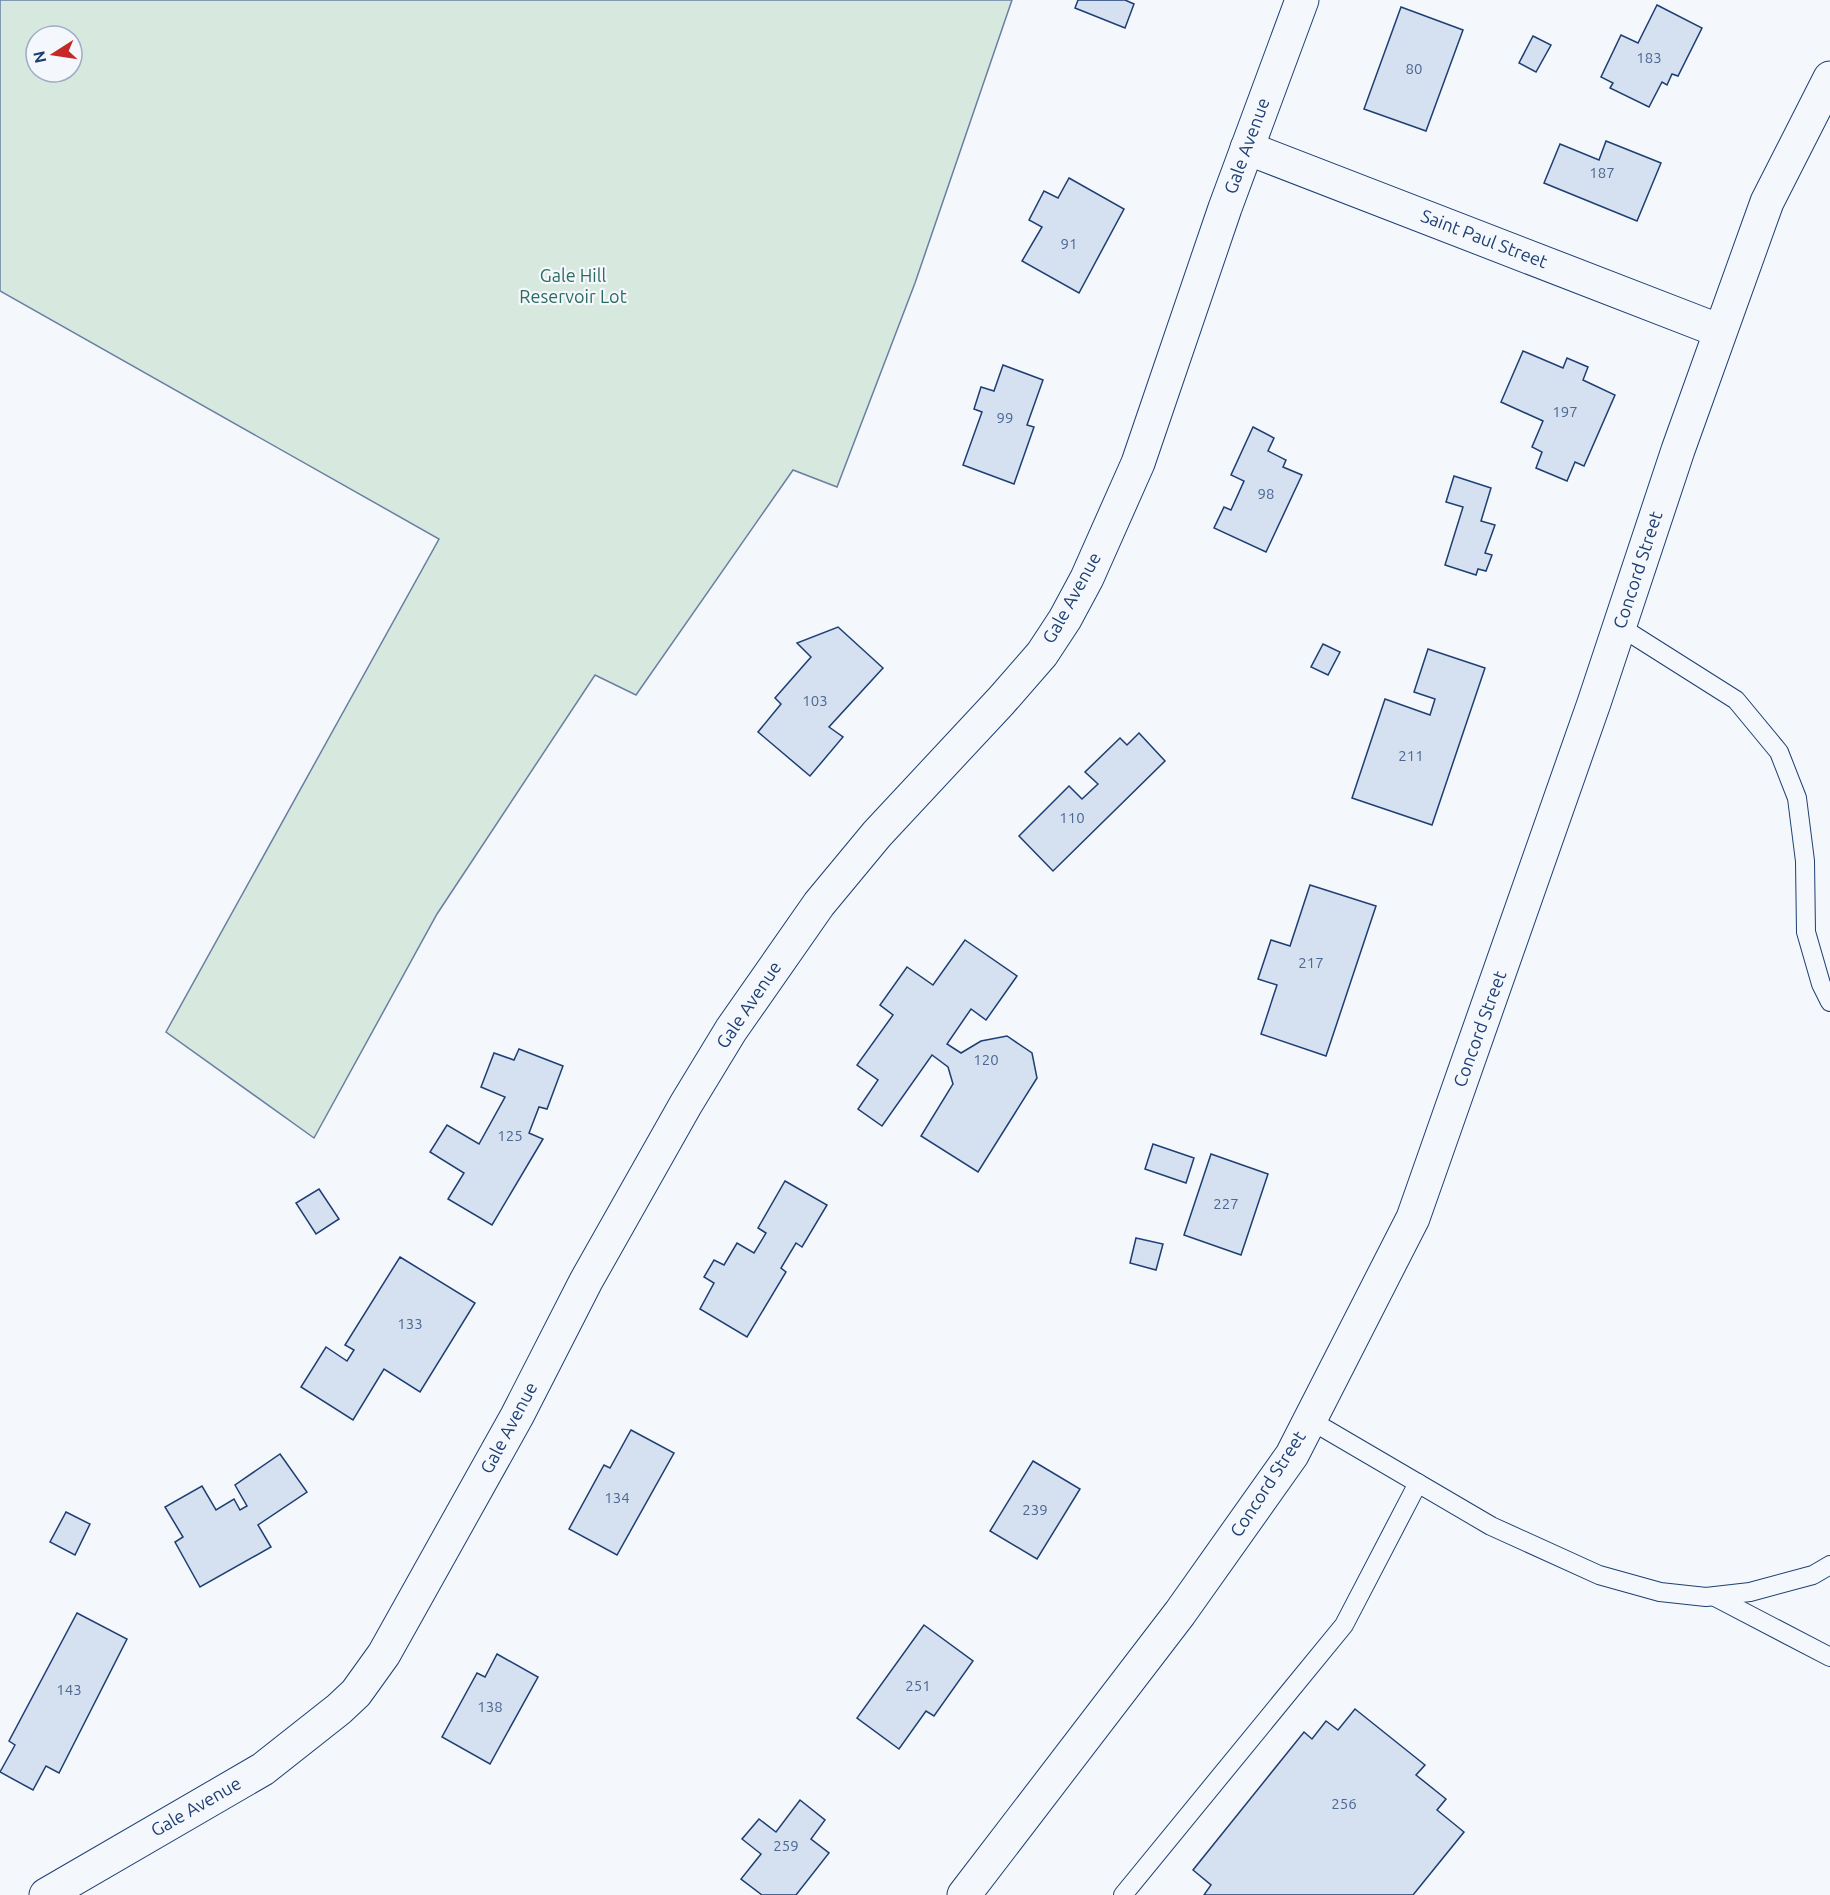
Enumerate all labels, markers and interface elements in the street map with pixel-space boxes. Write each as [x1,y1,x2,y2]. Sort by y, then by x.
north arrow [24,24,84,84]
text: N [29,49,49,65]
house number: 183 [1636,49,1662,66]
house number: 80 [1406,60,1422,77]
street label: Gale Avenue [1219,95,1273,196]
house number: 187 [1589,164,1615,181]
street label: Saint Paul Street [1418,205,1550,271]
house number: 91 [1061,235,1077,252]
park label: Gale Hill Reservoir Lot [519,265,627,306]
house number: 197 [1552,403,1578,420]
house number: 99 [997,409,1013,426]
house number: 98 [1258,485,1274,502]
street label: Concord Street [1609,508,1665,631]
street label: Gale Avenue [1038,549,1104,646]
house number: 103 [802,692,828,709]
house number: 211 [1398,747,1424,764]
house number: 110 [1059,809,1085,826]
house number: 217 [1298,954,1324,971]
street label: Gale Avenue [712,957,785,1052]
street label: Concord Street [1449,968,1509,1090]
house number: 120 [973,1051,999,1068]
house number: 125 [497,1127,523,1144]
house number: 227 [1213,1195,1239,1212]
house number: 133 [397,1315,423,1332]
street label: Gale Avenue [476,1378,541,1477]
street label: Concord Street [1225,1427,1309,1540]
house number: 134 [604,1489,630,1506]
house number: 239 [1022,1501,1048,1518]
house number: 251 [905,1677,931,1694]
house number: 143 [56,1681,82,1698]
house number: 138 [477,1698,503,1715]
street label: Gale Avenue [147,1772,244,1840]
house number: 256 [1331,1795,1357,1812]
house number: 259 [773,1837,799,1854]

